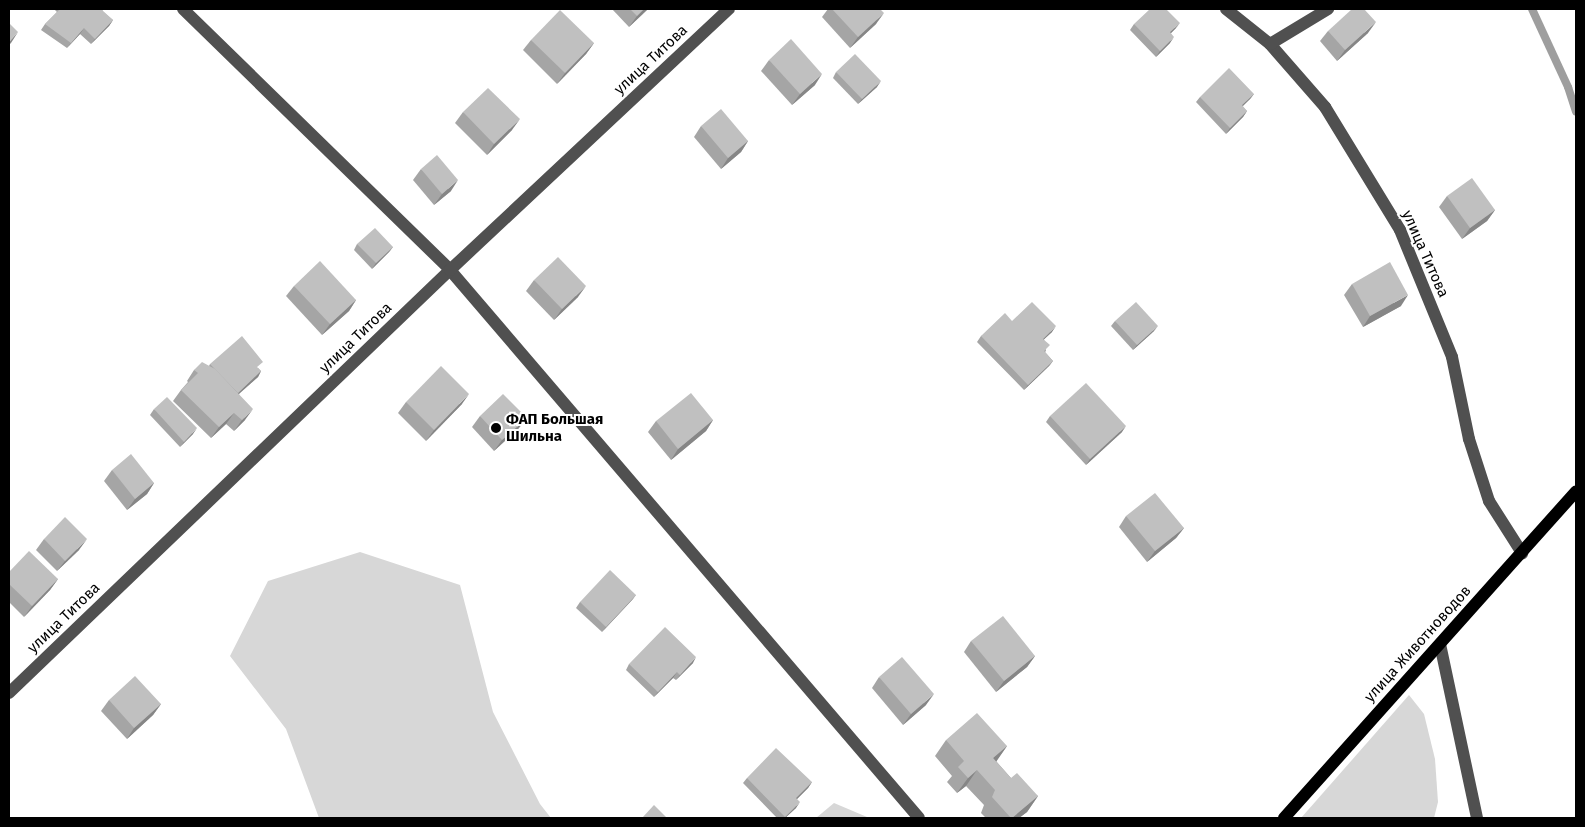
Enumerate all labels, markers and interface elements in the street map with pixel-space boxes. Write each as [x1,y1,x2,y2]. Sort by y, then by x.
street label: улица Титова [611,21,691,99]
street label: улица Титова [1398,208,1452,300]
street label: улица Титова [316,299,396,377]
place label: ФАП Большая Шильна [506,410,603,445]
marker: ФАП Большая Шильна [490,422,502,434]
street label: улица Титова [24,579,104,657]
street label: улица Животноводов [1361,582,1475,706]

